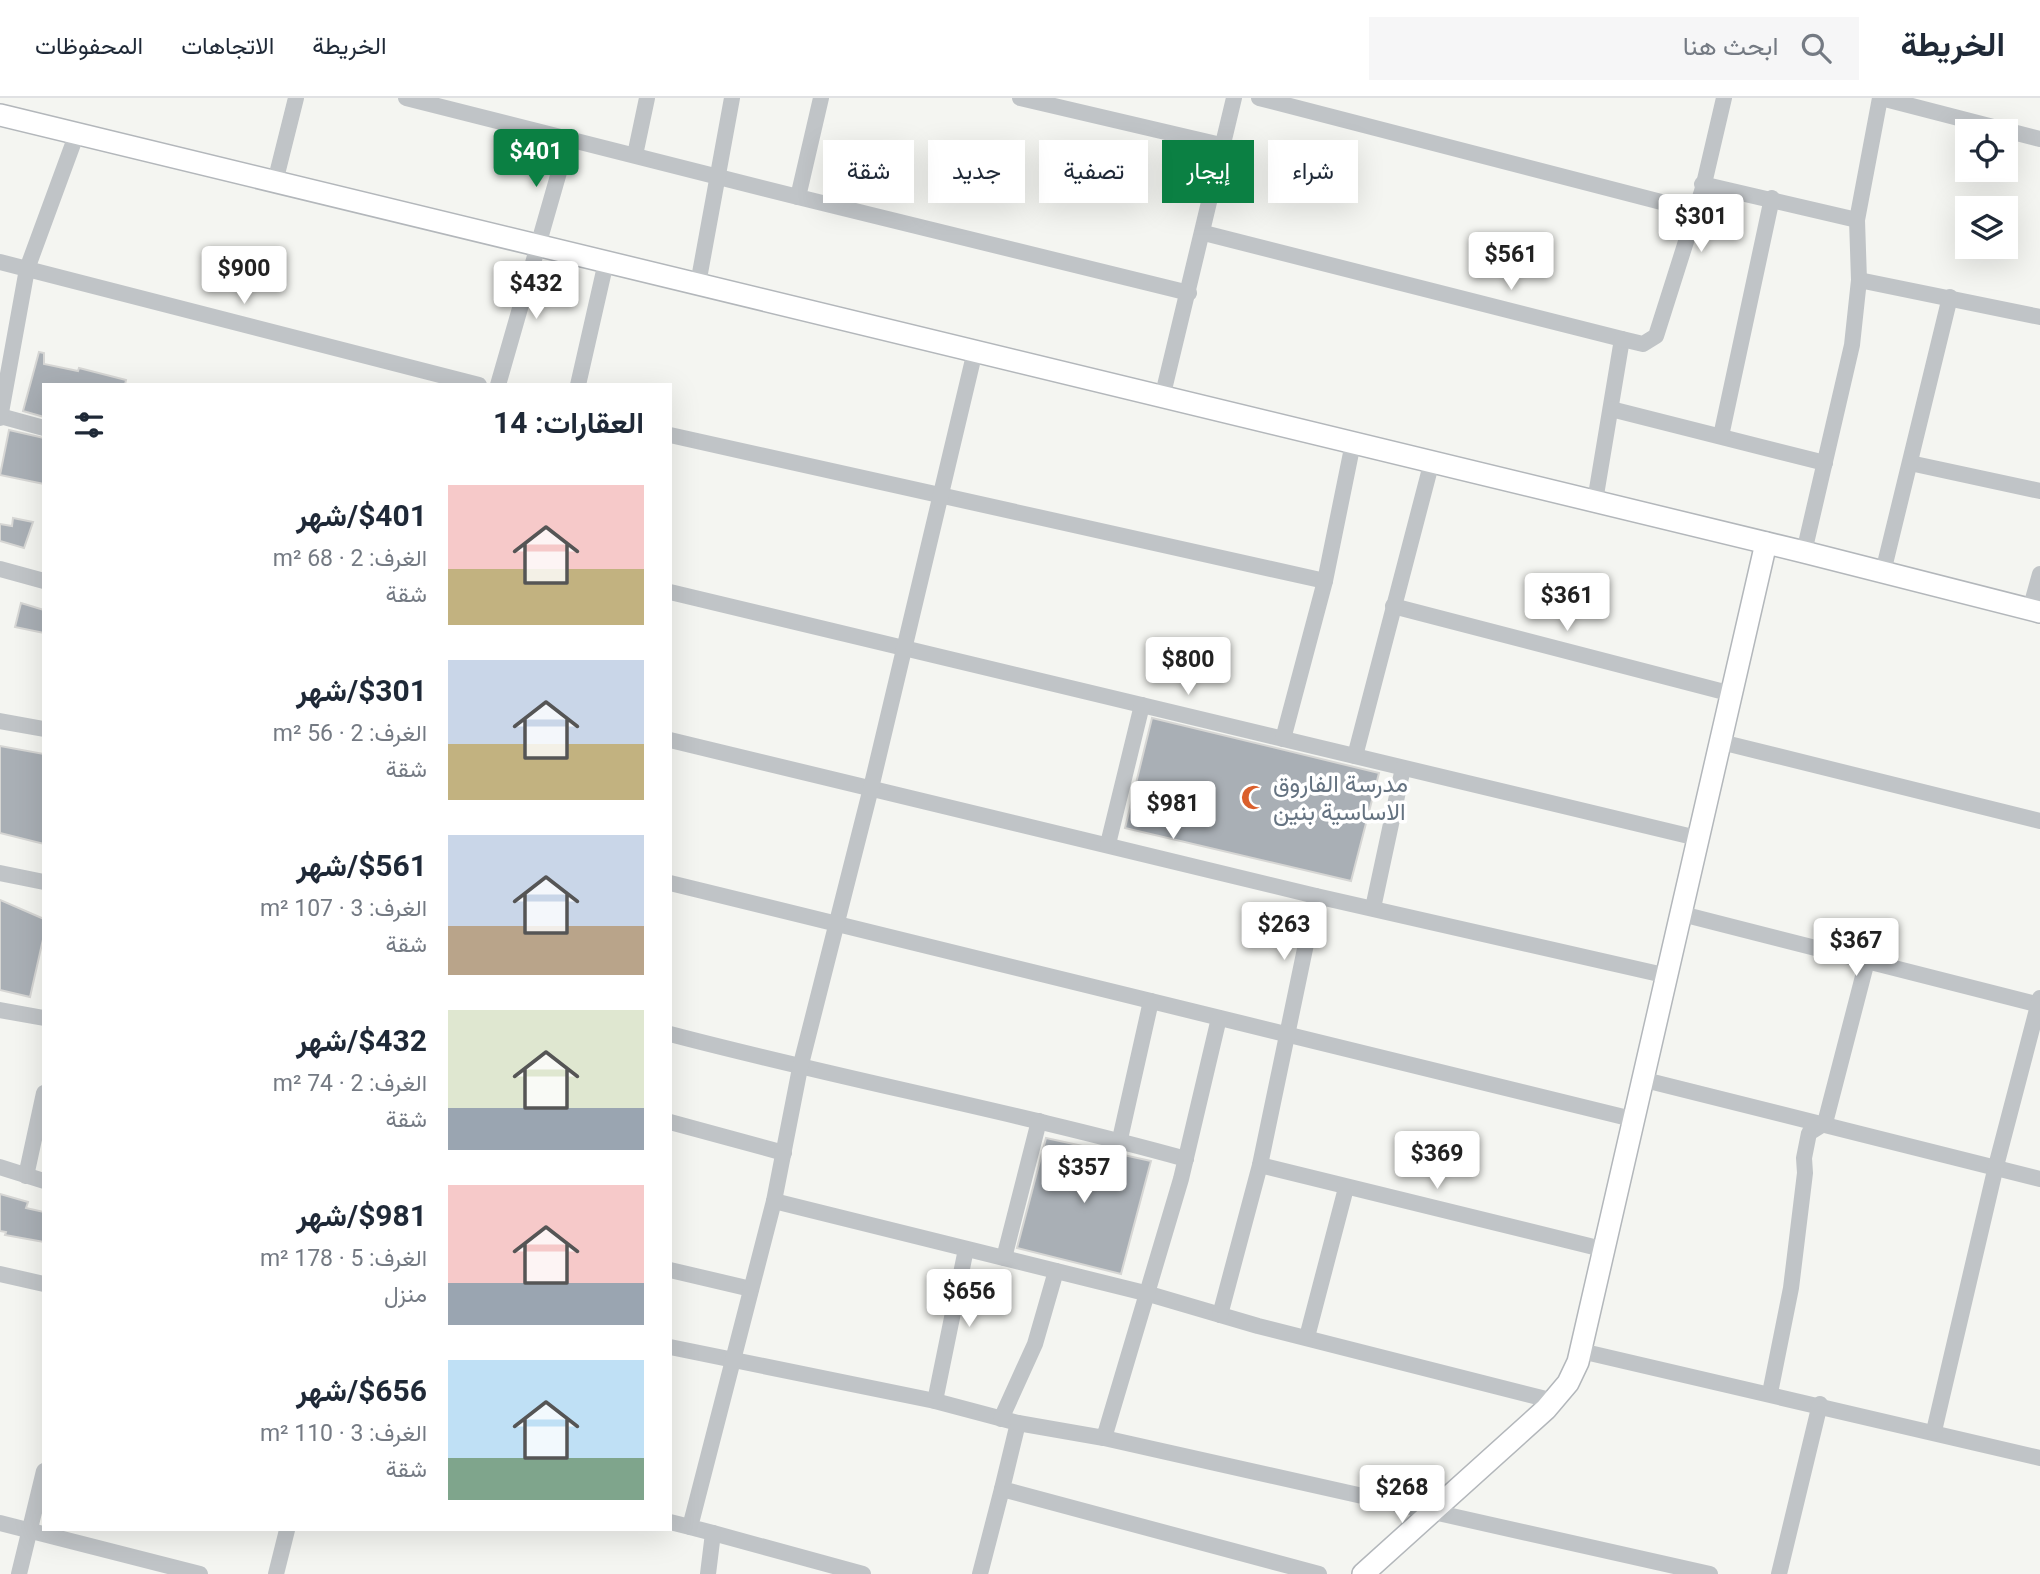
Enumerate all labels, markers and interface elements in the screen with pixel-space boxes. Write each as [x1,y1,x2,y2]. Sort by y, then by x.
search box [1369,17,1859,80]
text: الخريطة [1901,25,2005,64]
icon: search [1797,29,1835,67]
text: ابحث هنا [1683,31,1779,61]
text: المحفوظات [35,32,143,60]
text: الاتجاهات [181,32,274,60]
text: الخريطة [312,32,387,60]
map controls [1955,119,2018,259]
button: locate [1955,119,2018,182]
pin: $401 [495,130,577,189]
text: $401 [510,138,562,165]
chip: شقة [823,140,914,203]
chip: جديد [928,140,1025,203]
chip: تصفية [1039,140,1148,203]
chip: إيجار [1162,140,1254,203]
chip: شراء [1268,140,1358,203]
pin: $301 [1660,194,1742,254]
button: layers [1955,196,2018,259]
text: $301 [1675,203,1727,230]
pin: $561 [1470,232,1552,292]
text: $561 [1485,241,1537,268]
pin: $900 [203,246,285,306]
text: $900 [218,255,270,282]
pin: $432 [495,262,577,321]
text: $432 [510,270,562,297]
text: العقارات: 14 [493,405,644,440]
icon: filters [70,406,108,444]
text: $401/شهر [296,498,427,533]
icon: home [504,513,588,597]
text: الغرف: 2 · 68 m² [273,545,427,572]
pin: $361 [1526,574,1608,633]
text: شقة [385,581,427,608]
text: $361 [1541,582,1593,609]
pin: $800 [1147,638,1229,697]
text: $800 [1162,646,1214,673]
text: $301/شهر [296,673,427,708]
icon: home [504,688,588,772]
text: الغرف: 2 · 56 m² [273,720,427,747]
text: شقة [385,756,427,783]
place label: مدرسة الفاروق الاساسية بنين [1273,770,1408,826]
pin: $981 [1132,782,1214,841]
mosque icon: مدرسة الفاروق الاساسية بنين [1239,784,1267,812]
text: $981 [1147,790,1199,817]
text: $561/شهر [296,848,427,883]
icon: home [504,863,588,947]
text: الغرف: 3 · 107 m² [260,895,427,922]
pin: $263 [1243,902,1325,962]
text: $263 [1258,911,1310,938]
pin: $367 [1815,918,1897,978]
text: $367 [1830,927,1882,954]
text: شقة [385,931,427,958]
text: $432/شهر [296,1023,427,1058]
icon: home [504,1038,588,1122]
text: الغرف: 2 · 74 m² [273,1070,427,1097]
text: شقة [385,1106,427,1133]
pin: $369 [1396,1132,1478,1191]
text: $369 [1411,1140,1463,1167]
pin: $357 [1043,1146,1125,1205]
text: $357 [1058,1154,1110,1181]
text: $981/شهر [296,1198,427,1233]
icon: home [504,1213,588,1297]
text: الغرف: 5 · 178 m² [260,1245,427,1272]
pin: $656 [928,1270,1010,1329]
text: $656 [943,1278,995,1305]
text: منزل [384,1281,427,1308]
text: $656/شهر [296,1373,427,1408]
icon: home [504,1388,588,1472]
text: الغرف: 3 · 110 m² [260,1420,427,1447]
text: شقة [385,1456,427,1483]
pin: $268 [1361,1466,1443,1525]
text: $268 [1376,1474,1428,1501]

